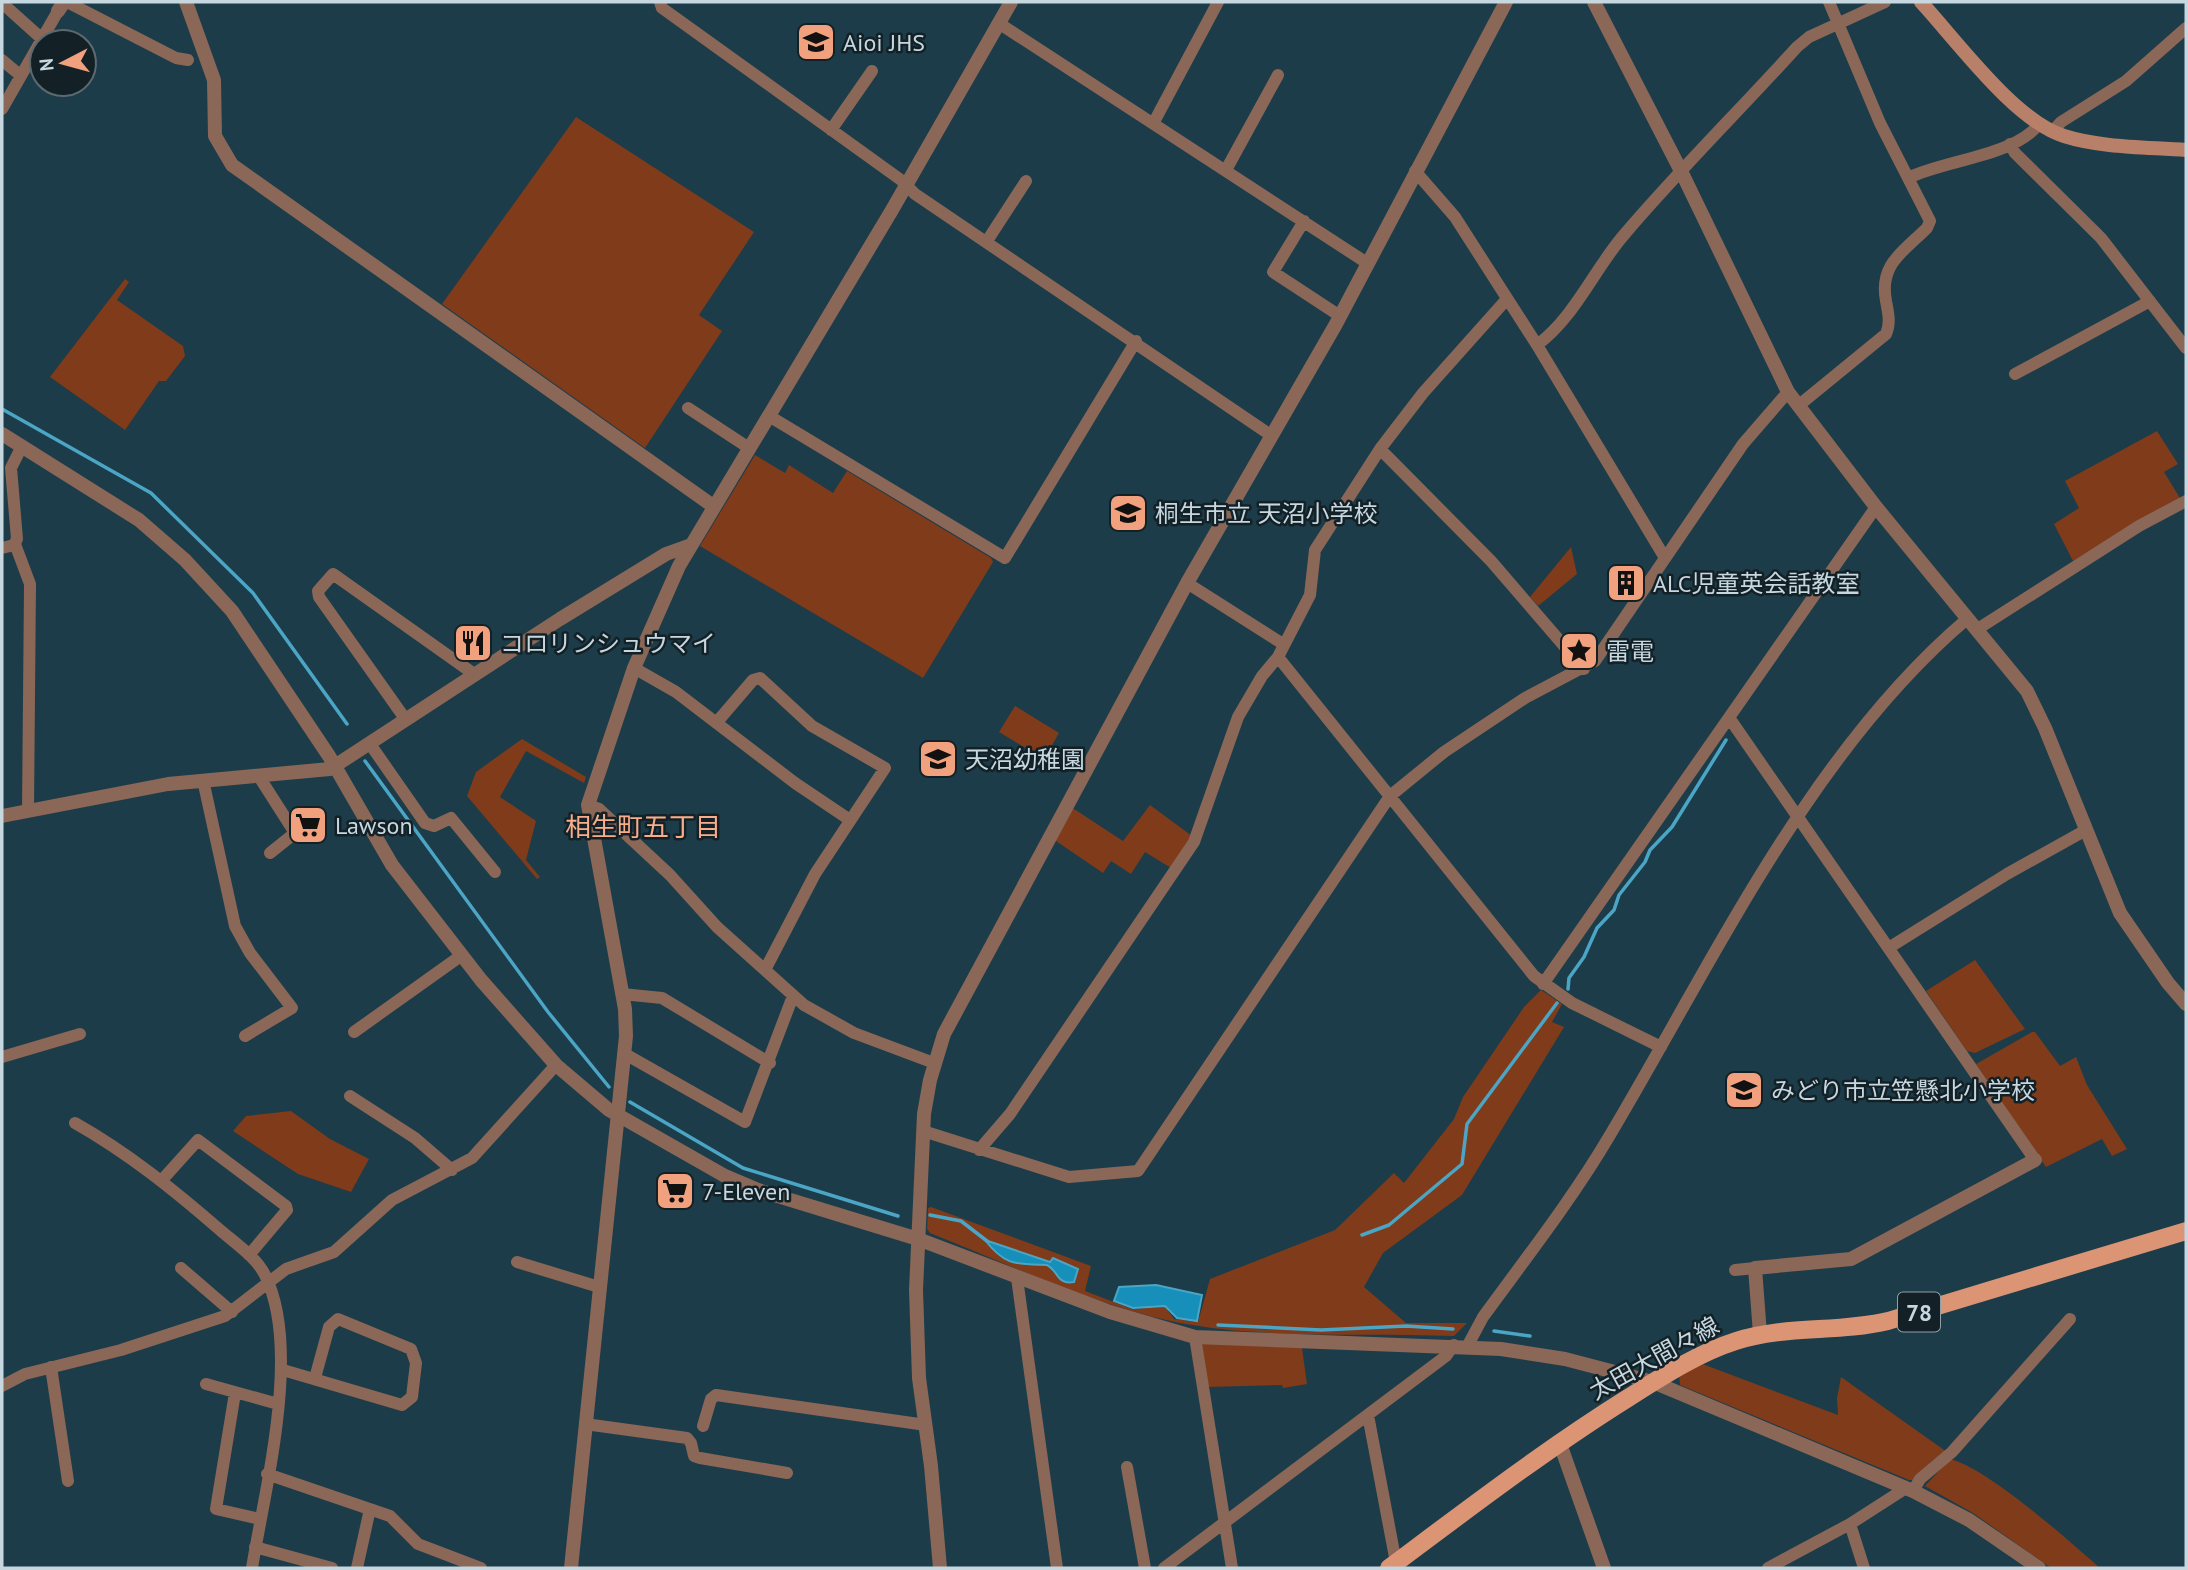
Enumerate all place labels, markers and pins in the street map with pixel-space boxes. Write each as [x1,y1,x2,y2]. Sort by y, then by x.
school or university icon: Aioi JHS [795,21,837,63]
place label: Aioi JHS [843,27,925,58]
school or university icon: 桐生市立 天沼小学校 [1107,492,1149,534]
place label: 桐生市立 天沼小学校 [1155,498,1377,529]
building icon: ALC児童英会話教室 [1605,562,1647,604]
place label: ALC児童英会話教室 [1653,568,1860,599]
restaurant icon: コロリンシュウマイ [452,622,494,664]
place label: コロリンシュウマイ [500,628,716,659]
place icon: 雷電 [1558,630,1600,672]
place label: 雷電 [1606,636,1654,667]
school or university icon: 天沼幼稚園 [917,738,959,780]
place label: 天沼幼稚園 [965,744,1085,775]
supermarket icon: Lawson [287,804,329,846]
place label: Lawson [335,810,413,841]
school or university icon: みどり市立笠懸北小学校 [1723,1069,1765,1111]
place label: みどり市立笠懸北小学校 [1771,1075,2035,1106]
supermarket icon: 7-Eleven [654,1170,696,1212]
place label: 7-Eleven [702,1176,790,1207]

